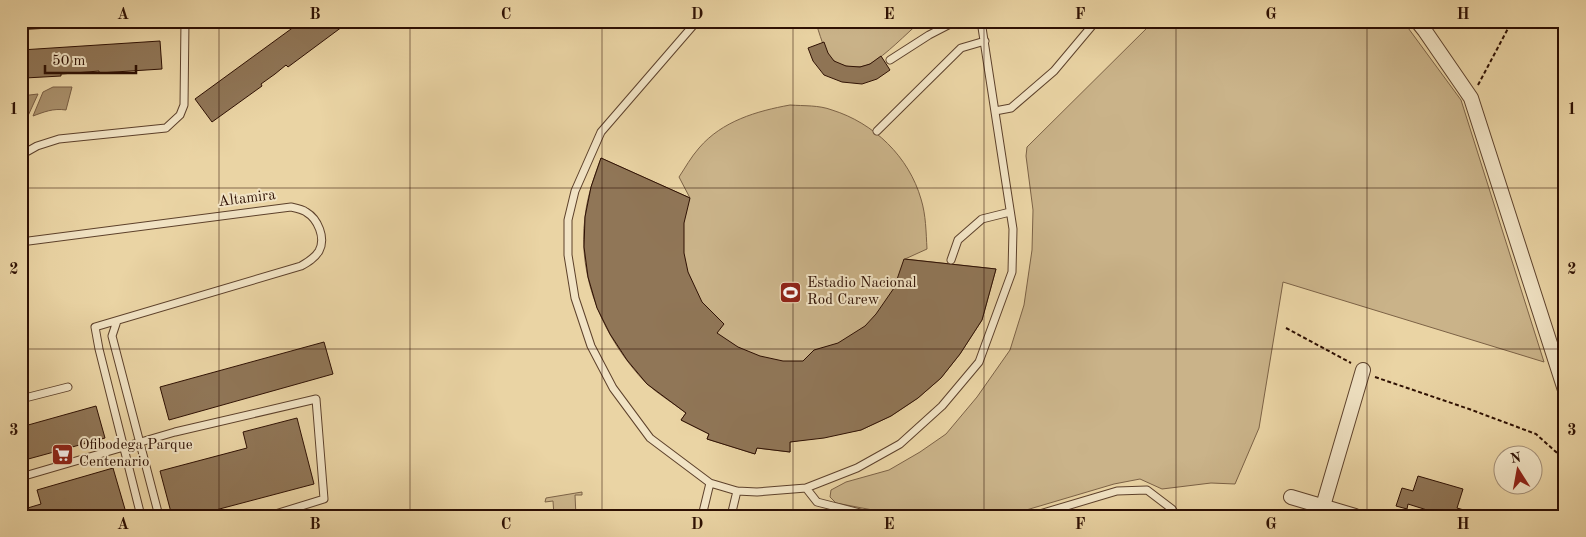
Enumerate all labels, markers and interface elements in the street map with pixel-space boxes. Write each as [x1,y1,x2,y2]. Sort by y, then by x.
text: A [117,7,129,23]
text: B [309,7,321,23]
text: C [501,7,511,23]
text: D [691,7,703,23]
text: E [883,7,895,23]
text: F [1075,7,1086,23]
text: G [1265,7,1277,23]
text: H [1456,7,1470,23]
scale bar [45,42,136,74]
text: 50 m [52,54,86,69]
text: 1 [9,102,19,118]
text: 1 [1567,102,1577,118]
street label: Altamira [217,188,277,210]
text: 2 [9,262,19,278]
text: 2 [1567,262,1577,278]
place label: Estadio Nacional Rod Carew [807,276,917,308]
sports icon: Estadio Nacional Rod Carew [779,280,803,304]
text: 3 [9,423,19,439]
text: 3 [1567,423,1577,439]
place label: Ofibodega Parque Centenario [79,438,193,470]
supermarket icon: Ofibodega Parque Centenario [51,442,75,466]
north arrow [1494,444,1544,494]
text: N [1509,450,1523,466]
text: A [117,517,129,533]
text: B [309,517,321,533]
text: C [501,517,511,533]
text: D [691,517,703,533]
text: E [883,517,895,533]
text: F [1075,517,1086,533]
text: G [1265,517,1277,533]
text: H [1456,517,1470,533]

